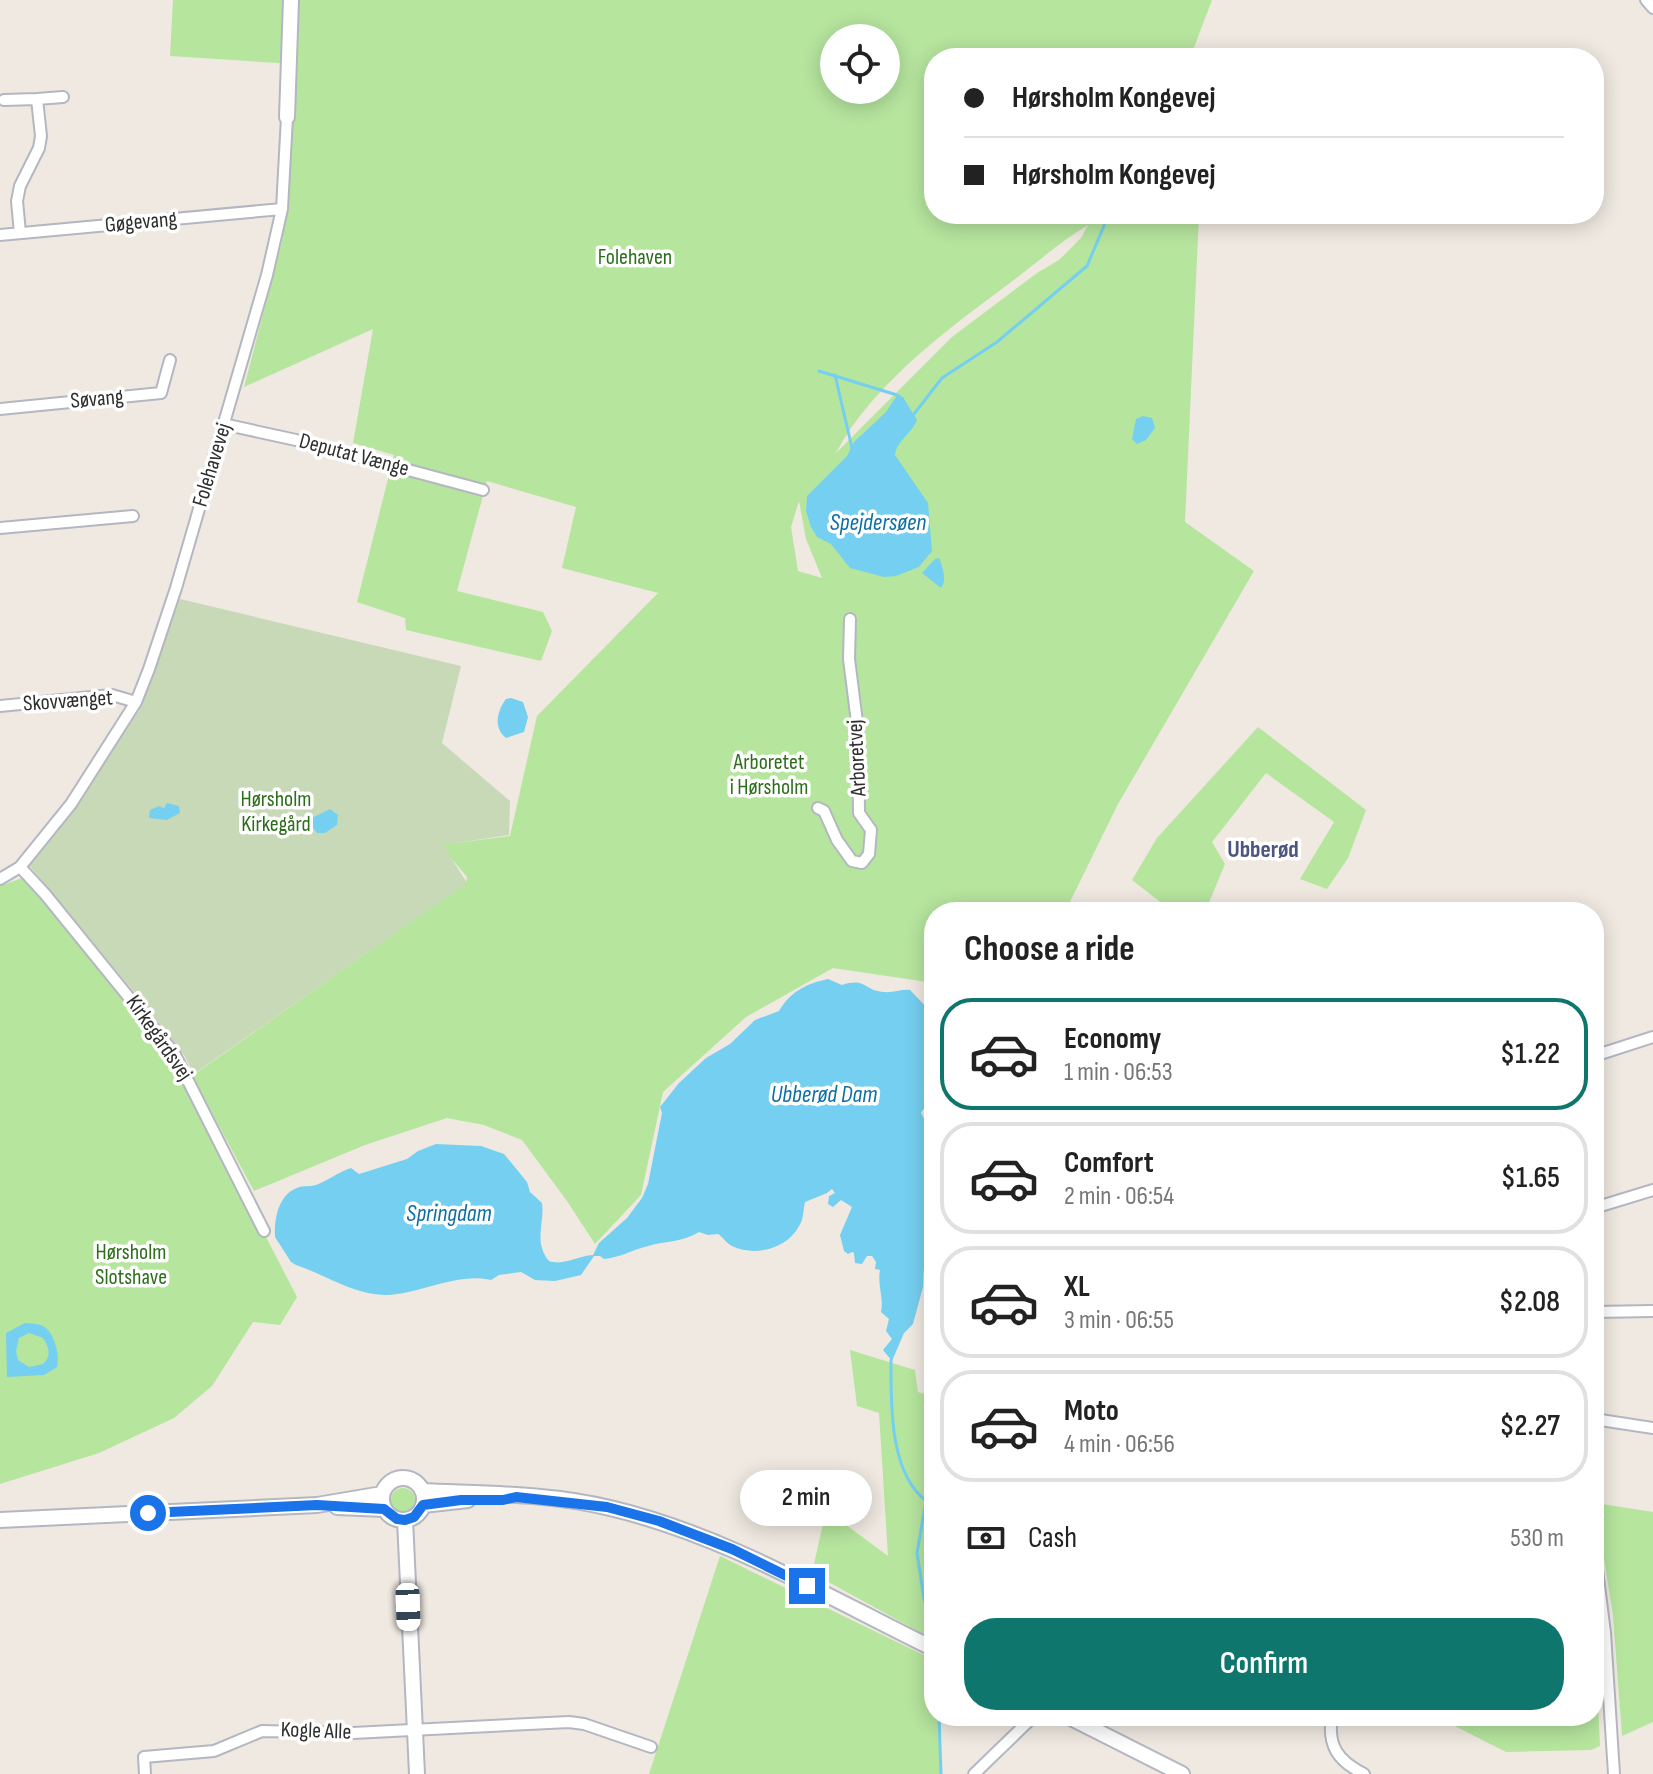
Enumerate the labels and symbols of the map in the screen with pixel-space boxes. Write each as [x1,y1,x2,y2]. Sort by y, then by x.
street label: Gøgevang [104,205,178,239]
park label: Folehaven [598,244,672,271]
street label: Søvang [69,383,125,415]
street label: Folehavevej [187,420,237,510]
street label: Deputat Vænge [296,427,412,483]
water label: Spejdersøen [830,508,926,537]
street label: Skovvænget [22,684,114,718]
street label: Arboretvej [841,719,873,798]
park label: Arboretet i Hørsholm [730,749,808,801]
park label: Hørsholm Kirkegård [241,786,311,838]
district label: Ubberød [1227,835,1299,864]
street label: Kirkegårdsvej [120,990,198,1086]
water label: Ubberød Dam [771,1080,877,1109]
water label: Springdam [406,1199,492,1228]
park label: Hørsholm Slotshave [95,1239,167,1291]
callout: 2 min [741,1470,873,1526]
route start [130,1495,166,1531]
route end [789,1568,825,1604]
car [395,1583,421,1631]
street label: Kogle Alle [280,1716,352,1746]

